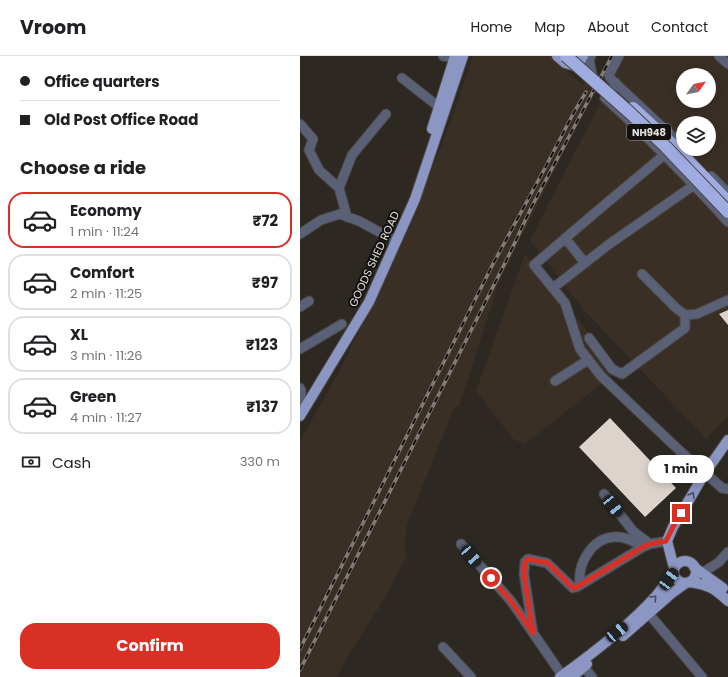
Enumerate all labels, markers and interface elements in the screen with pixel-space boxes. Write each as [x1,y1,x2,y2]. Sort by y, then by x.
text: Vroom [20,14,86,41]
text: Home [470,17,512,37]
text: Map [534,17,565,37]
text: About [587,17,629,37]
text: Contact [651,17,708,37]
north arrow [676,68,716,108]
map controls [676,68,716,156]
text: Office quarters [44,71,160,92]
text: Old Post Office Road [44,109,198,130]
button: layers [676,116,716,156]
road number: NH948 [627,124,671,140]
text: Choose a ride [20,155,146,180]
text: Economy [70,200,142,221]
icon: car [22,202,58,238]
street label: GOODS SHED ROAD [345,208,403,310]
text: ₹72 [252,210,278,231]
text: 1 min · 11:24 [70,222,139,241]
text: Comfort [70,262,134,283]
icon: car [22,264,58,300]
text: ₹97 [252,272,278,293]
text: 2 min · 11:25 [70,284,142,303]
text: XL [70,324,88,345]
icon: car [22,326,58,362]
text: ₹123 [246,334,278,355]
text: 3 min · 11:26 [70,346,143,365]
text: Green [70,386,116,407]
icon: car [22,388,58,424]
text: ₹137 [246,396,278,417]
text: 4 min · 11:27 [70,408,142,427]
icon: cash [20,451,42,473]
text: Cash [52,452,91,473]
text: 330 m [240,452,280,471]
callout: 1 min [648,455,714,483]
text: 1 min [664,459,698,478]
one-way arrow [687,492,694,499]
car [601,493,625,519]
route end [672,504,690,522]
car [459,543,483,569]
car [657,566,681,592]
route start [482,569,500,587]
one-way arrow [649,595,656,603]
car [604,620,630,644]
button: Confirm [20,623,280,669]

